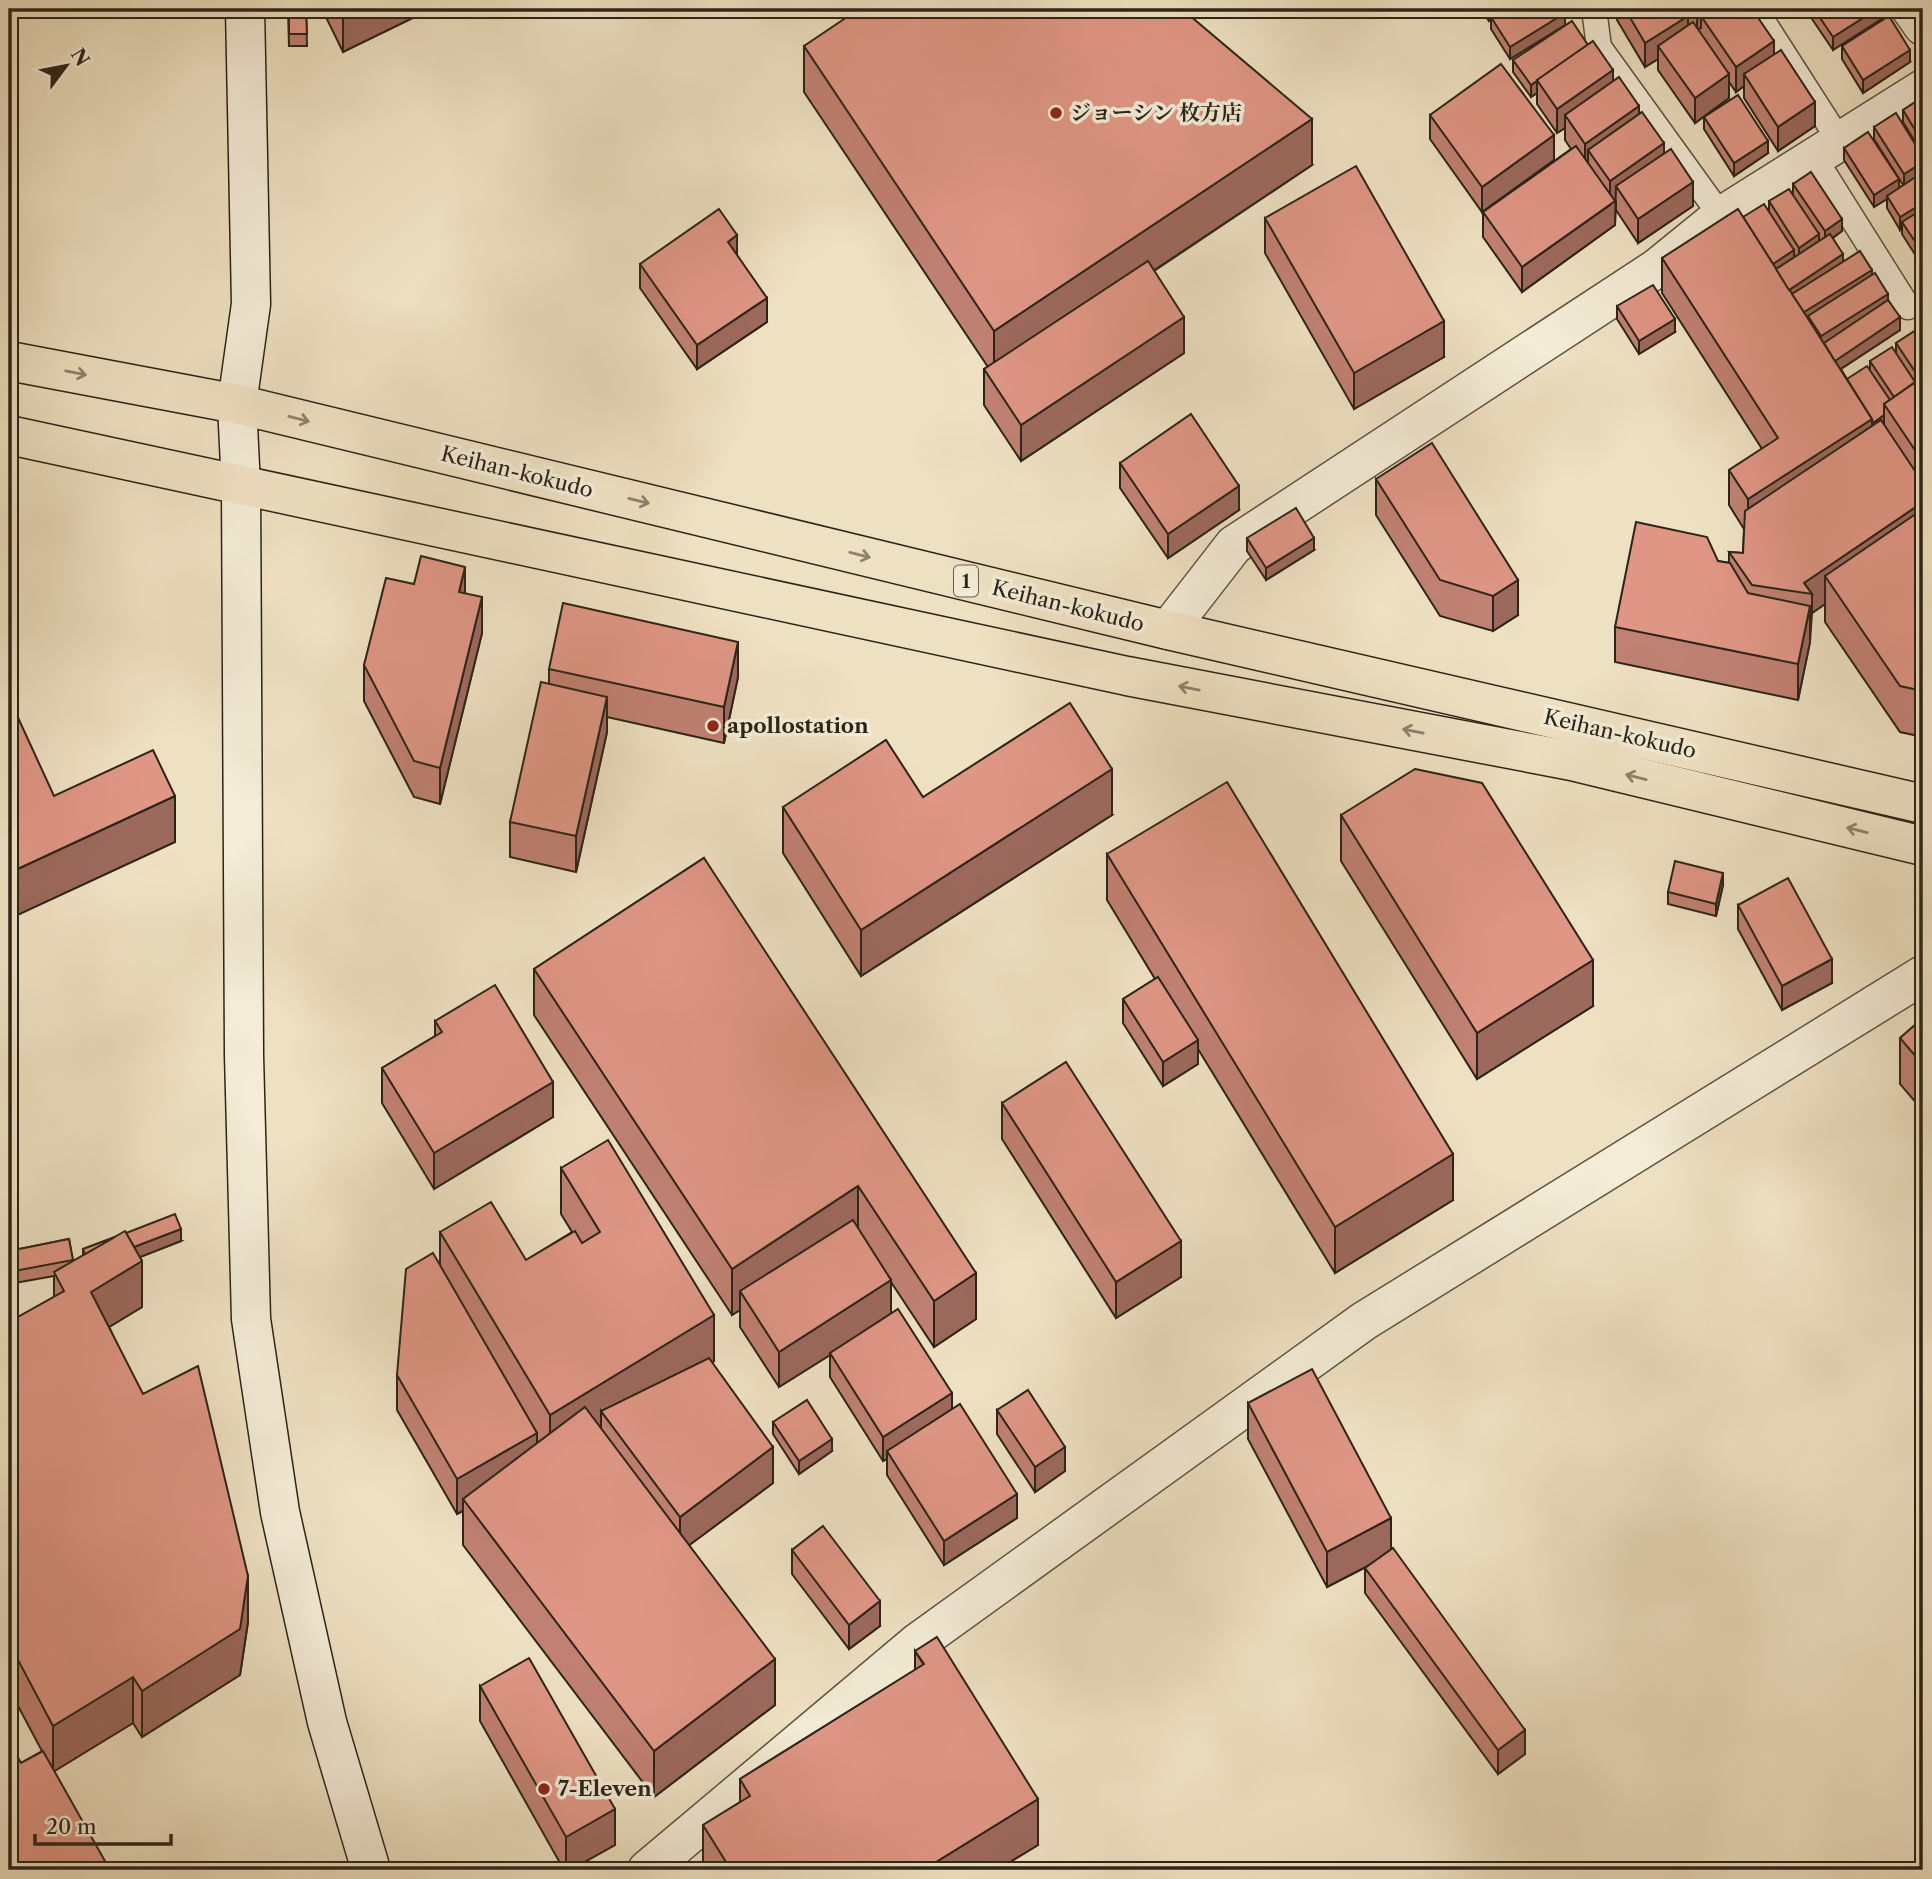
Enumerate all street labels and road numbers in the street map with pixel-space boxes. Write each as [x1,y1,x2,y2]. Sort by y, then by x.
street label: Keihan-kokudo [438,441,596,502]
road number: 1 [954,566,978,596]
street label: Keihan-kokudo [989,575,1147,636]
street label: Keihan-kokudo [1541,704,1699,763]

